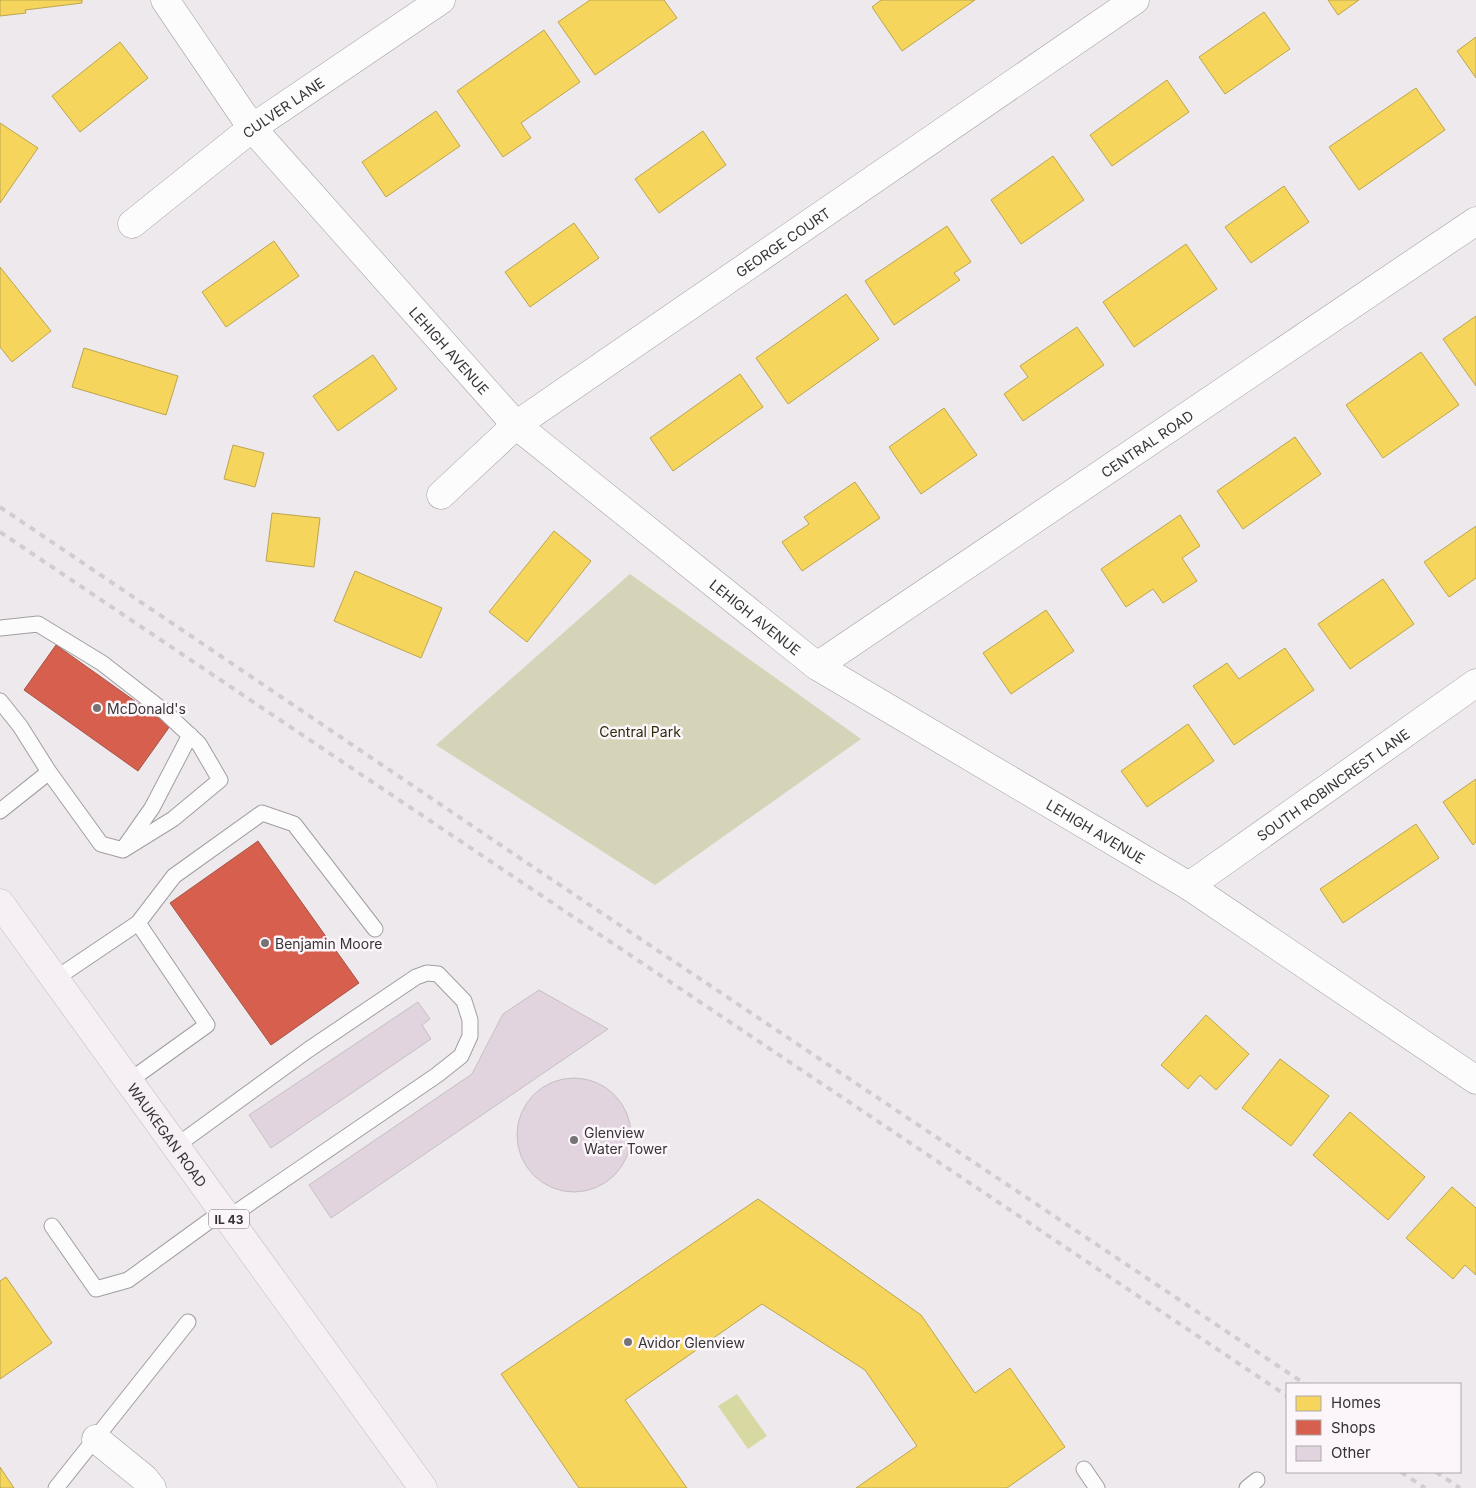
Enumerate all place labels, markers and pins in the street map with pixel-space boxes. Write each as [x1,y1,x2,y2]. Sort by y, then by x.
place label: McDonald's [107,700,186,717]
marker: McDonald's [91,702,103,714]
place label: Benjamin Moore [275,935,382,952]
marker: Benjamin Moore [259,937,271,949]
place label: Glenview Water Tower [584,1124,667,1157]
marker: Glenview Water Tower [568,1134,580,1146]
place label: Avidor Glenview [638,1334,745,1351]
marker: Avidor Glenview [622,1336,634,1348]

